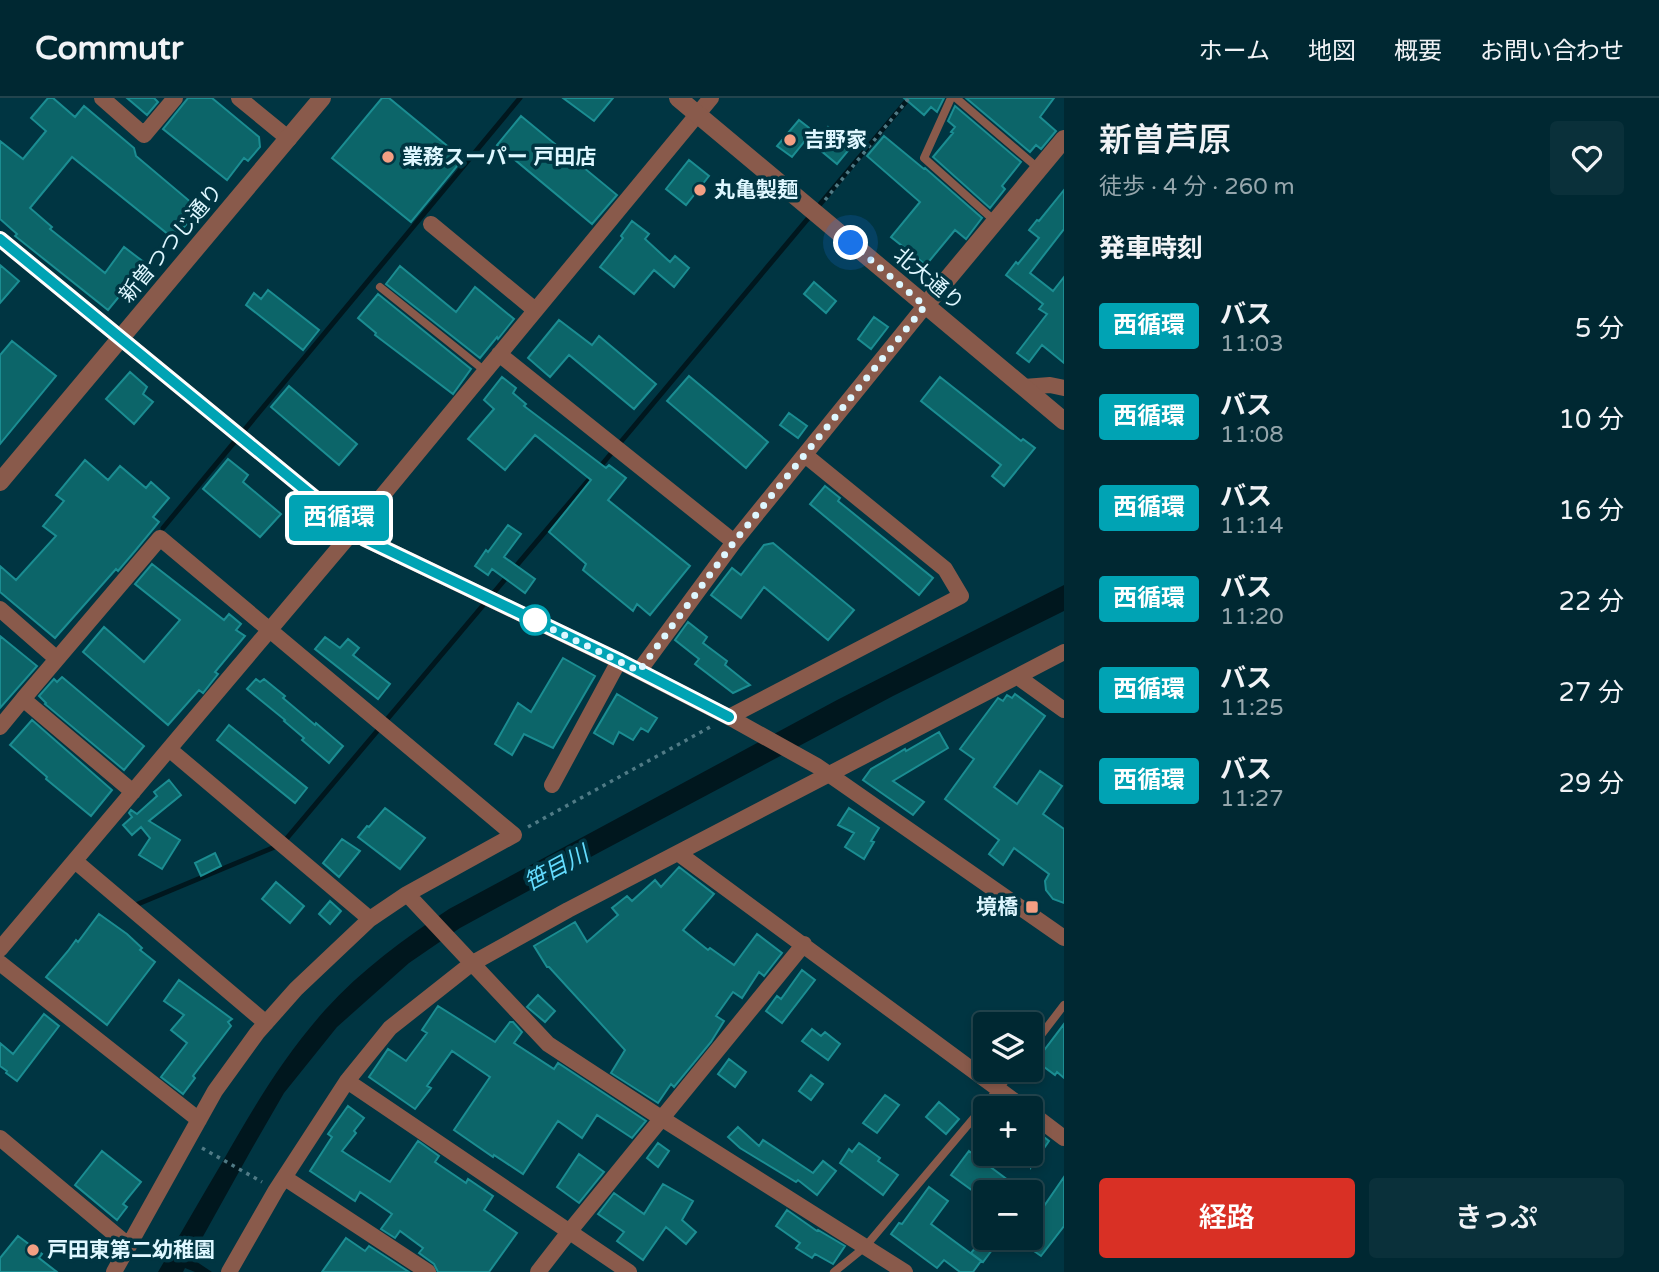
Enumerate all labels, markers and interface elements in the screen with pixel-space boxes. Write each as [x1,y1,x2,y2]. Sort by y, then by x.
text: Commutr [35,29,183,68]
text: ホーム [1199,37,1270,66]
text: 地図 [1308,37,1356,66]
text: 概要 [1394,37,1442,66]
text: お問い合わせ [1480,37,1624,66]
text: 新曽芦原 [1099,121,1231,160]
button: heart [1550,121,1624,195]
place label: 吉野家 [804,128,867,153]
marker: 吉野家 [782,132,798,148]
place label: 業務スーパー 戸田店 [402,145,596,170]
marker: 業務スーパー 戸田店 [380,149,396,165]
text: 徒歩 · 4 分 · 260 m [1099,173,1295,201]
place label: 丸亀製麺 [714,178,798,203]
street label: 新曽つつじ通り [115,179,228,308]
marker: 丸亀製麺 [692,182,708,198]
your location [833,225,868,260]
text: 発車時刻 [1099,233,1203,264]
street label: 北大通り [888,243,969,316]
text: バス [1220,299,1272,330]
text: 西循環 [1113,311,1185,340]
text: 5 分 [1575,313,1624,344]
text: 11:03 [1220,330,1284,358]
text: バス [1220,390,1272,421]
text: 西循環 [1113,402,1185,431]
text: 10 分 [1559,404,1624,435]
text: 11:08 [1220,421,1284,449]
text: バス [1220,481,1272,512]
text: 西循環 [1113,493,1185,522]
line badge: 西循環 [299,495,379,541]
text: 16 分 [1559,495,1624,526]
text: 西循環 [303,503,375,532]
text: 11:14 [1220,512,1284,540]
text: バス [1220,572,1272,603]
text: 西循環 [1113,584,1185,613]
text: 22 分 [1559,586,1624,617]
text: 11:20 [1220,603,1284,631]
unlabelled marker [520,605,550,635]
text: バス [1220,663,1272,694]
text: 西循環 [1113,675,1185,704]
text: 27 分 [1559,677,1624,708]
text: 11:25 [1220,694,1284,722]
text: バス [1220,754,1272,785]
text: 西循環 [1113,766,1185,795]
text: 29 分 [1559,768,1624,799]
text: 11:27 [1220,785,1284,813]
water label: 笹目川 [519,839,596,897]
place label: 境橋 [976,895,1018,920]
marker: 境橋 [1024,899,1040,915]
map controls [973,1012,1043,1250]
button: layers [973,1012,1043,1082]
button: + [973,1096,1043,1166]
button: 経路 [1099,1178,1355,1258]
button: きっぷ [1369,1178,1624,1258]
button: − [973,1180,1043,1250]
place label: 戸田東第二幼稚園 [47,1238,215,1263]
marker: 戸田東第二幼稚園 [25,1242,41,1258]

